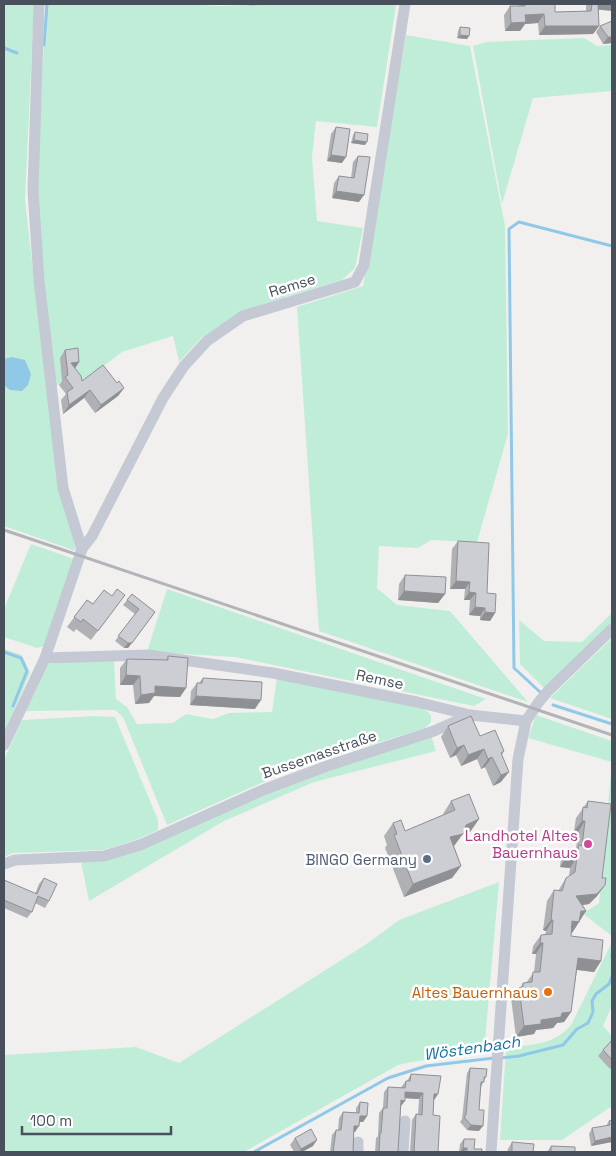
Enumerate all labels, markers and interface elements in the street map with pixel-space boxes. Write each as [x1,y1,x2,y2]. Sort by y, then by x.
street label: Remse [266,269,318,301]
street label: Remse [355,665,406,693]
street label: Bussemasstraße [259,725,379,783]
place label: Landhotel Altes Bauernhaus [465,826,578,862]
marker: Landhotel Altes Bauernhaus [582,838,594,850]
place label: BINGO Germany [305,850,417,869]
marker: BINGO Germany [421,853,433,865]
place label: Altes Bauernhaus [412,983,538,1002]
marker: Altes Bauernhaus [542,986,554,998]
water label: Wöstenbach [423,1031,523,1065]
scale bar [22,1104,171,1136]
text: 100 m [30,1111,72,1130]

